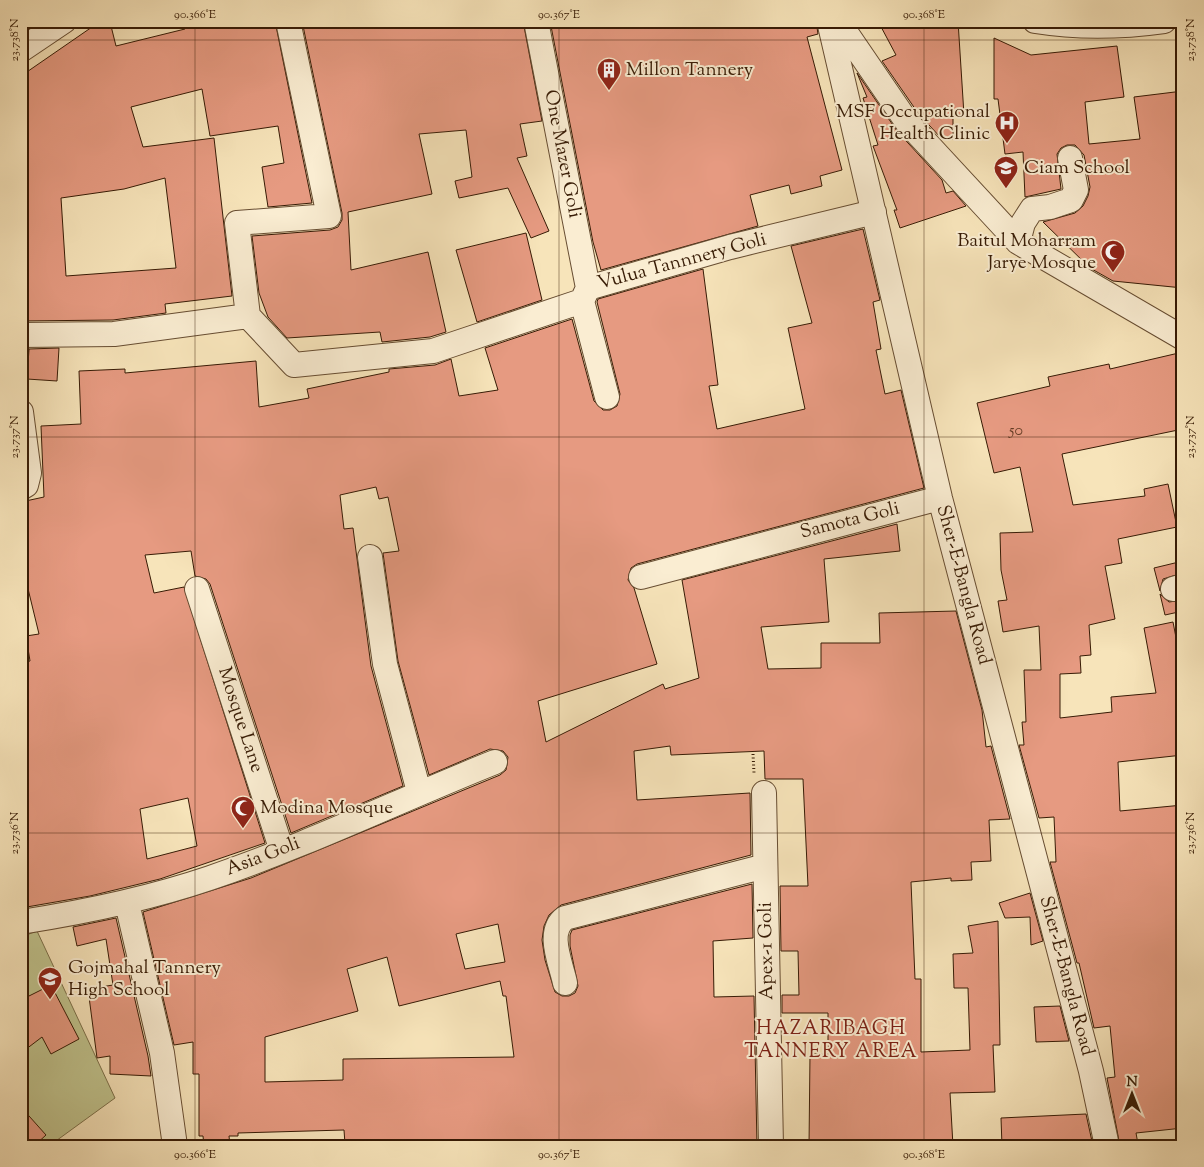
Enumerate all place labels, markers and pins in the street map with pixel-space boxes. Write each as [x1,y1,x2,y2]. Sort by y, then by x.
building icon: Millon Tannery [596,57,622,91]
place label: Millon Tannery [626,57,754,84]
place label: MSF Occupational Health Clinic [836,99,990,148]
hospital icon: MSF Occupational Health Clinic [994,110,1020,144]
school or university icon: Ciam School [993,155,1019,189]
place label: Ciam School [1024,155,1130,182]
place label: Baitul Moharram Jarye Mosque [957,228,1096,277]
mosque icon: Baitul Moharram Jarye Mosque [1100,239,1126,273]
mosque icon: Modina Mosque [230,795,256,829]
place label: Modina Mosque [260,795,393,822]
place label: Gojmahal Tannery High School [68,955,222,1004]
school or university icon: Gojmahal Tannery High School [37,966,63,1000]

